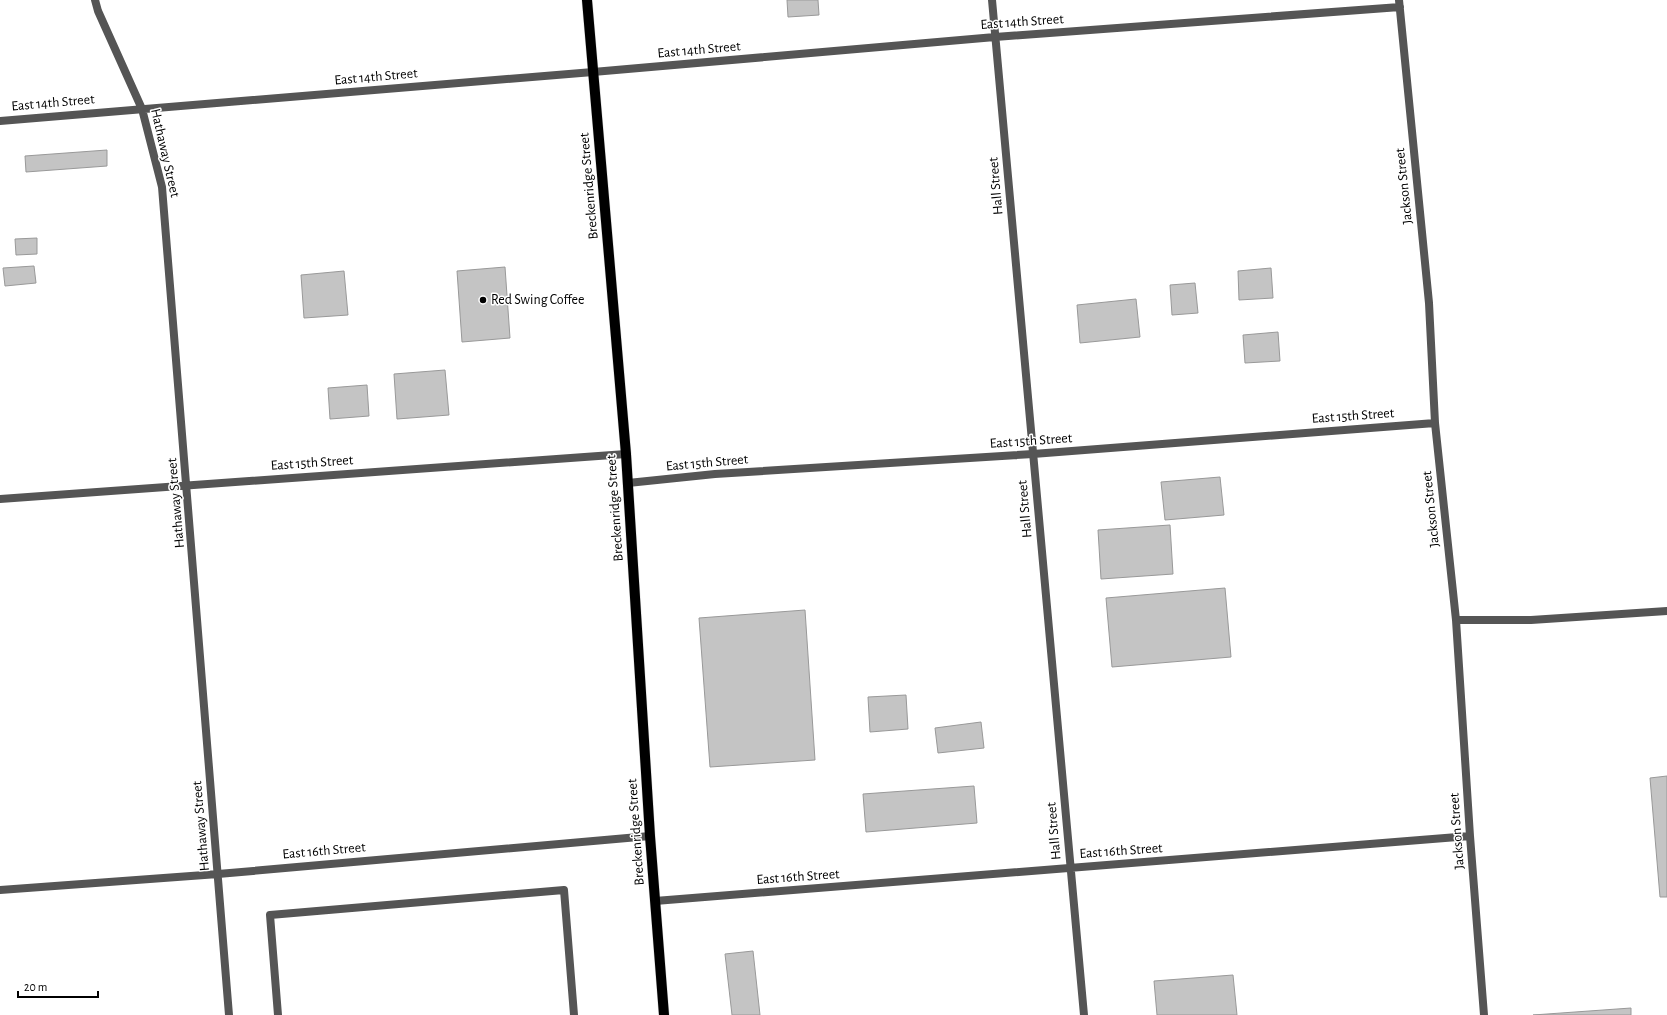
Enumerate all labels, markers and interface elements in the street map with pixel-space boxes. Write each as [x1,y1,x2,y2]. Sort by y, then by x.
street label: East 14th Street [980,12,1065,32]
street label: East 14th Street [657,39,742,61]
street label: East 14th Street [334,66,419,88]
street label: East 14th Street [11,92,96,114]
street label: Hathaway Street [148,107,182,199]
street label: Breckenridge Street [577,132,601,240]
street label: Jackson Street [1393,147,1415,225]
street label: Hall Street [986,156,1005,215]
place label: Red Swing Coffee [491,293,585,307]
marker: Red Swing Coffee [478,295,488,305]
street label: East 15th Street [1311,406,1395,426]
street label: East 15th Street [989,431,1073,451]
street label: East 15th Street [665,452,749,474]
street label: East 15th Street [270,453,354,473]
street label: Breckenridge Street [604,454,626,562]
street label: Hathaway Street [165,457,187,549]
street label: Jackson Street [1420,470,1442,548]
street label: Hall Street [1015,479,1034,538]
street label: Breckenridge Street [625,778,647,886]
street label: Hathaway Street [190,780,212,872]
street label: Jackson Street [1447,792,1467,870]
street label: Hall Street [1044,801,1063,860]
street label: East 16th Street [282,840,367,862]
street label: East 16th Street [1079,841,1164,861]
street label: East 16th Street [756,867,841,887]
scale bar [18,973,98,999]
text: 20 m [24,981,47,993]

